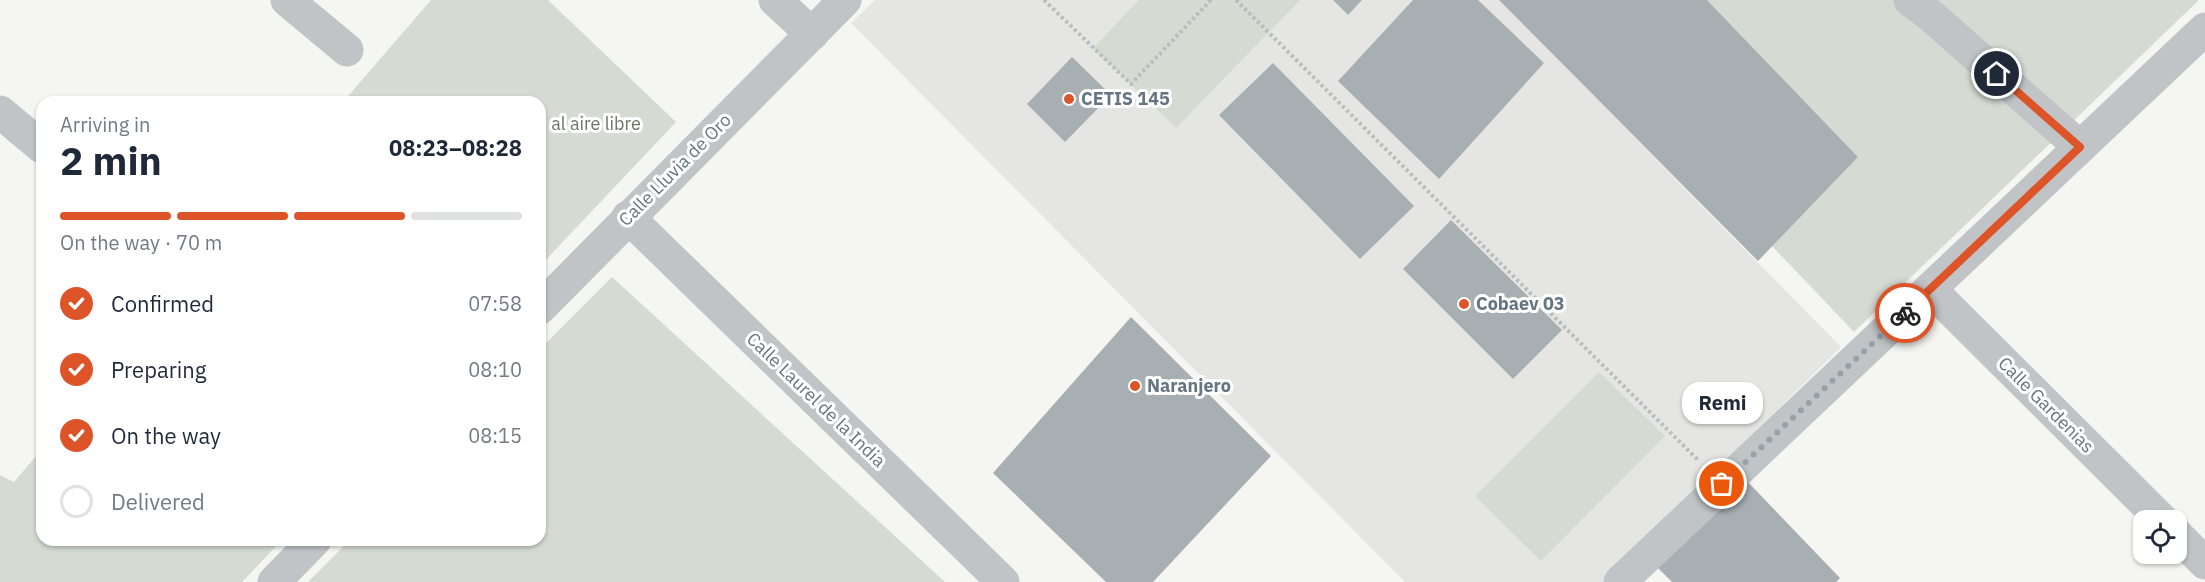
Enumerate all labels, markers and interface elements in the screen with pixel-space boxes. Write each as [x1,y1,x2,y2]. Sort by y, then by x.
pin [1971,48,2022,99]
icon: home [1980,57,2013,90]
place label: CETIS 145 [1081,87,1170,110]
marker: CETIS 145 [1062,92,1076,106]
street label: Calle Lluvia de Oro [614,109,736,231]
text: Arriving in [60,111,150,138]
park label: al aire libre [551,112,641,135]
text: 08:23–08:28 [389,133,522,162]
text: 2 min [60,135,162,186]
text: On the way · 70 m [60,229,222,256]
courier [1875,283,1935,343]
icon: check [60,287,93,320]
text: Confirmed [111,289,214,318]
text: 07:58 [468,290,522,317]
place label: Cobaev 03 [1476,292,1565,315]
marker: Cobaev 03 [1457,297,1471,311]
icon: bike [1889,297,1922,330]
street label: Calle Laurel de la India [742,327,891,472]
street label: Calle Gardenias [1993,352,2099,458]
icon: check [60,353,93,386]
text: Preparing [111,355,206,384]
text: 08:10 [468,356,522,383]
place label: Naranjero [1147,374,1231,397]
marker: Naranjero [1128,379,1142,393]
callout: Remi [1682,382,1762,424]
text: Remi [1698,389,1747,416]
icon: check [60,419,93,452]
text: On the way [111,421,221,450]
text: 08:15 [468,422,522,449]
pin [1696,458,1747,509]
icon: bag [1705,467,1738,500]
text: Delivered [111,487,205,516]
map controls [2133,510,2187,564]
button: locate [2133,510,2187,564]

